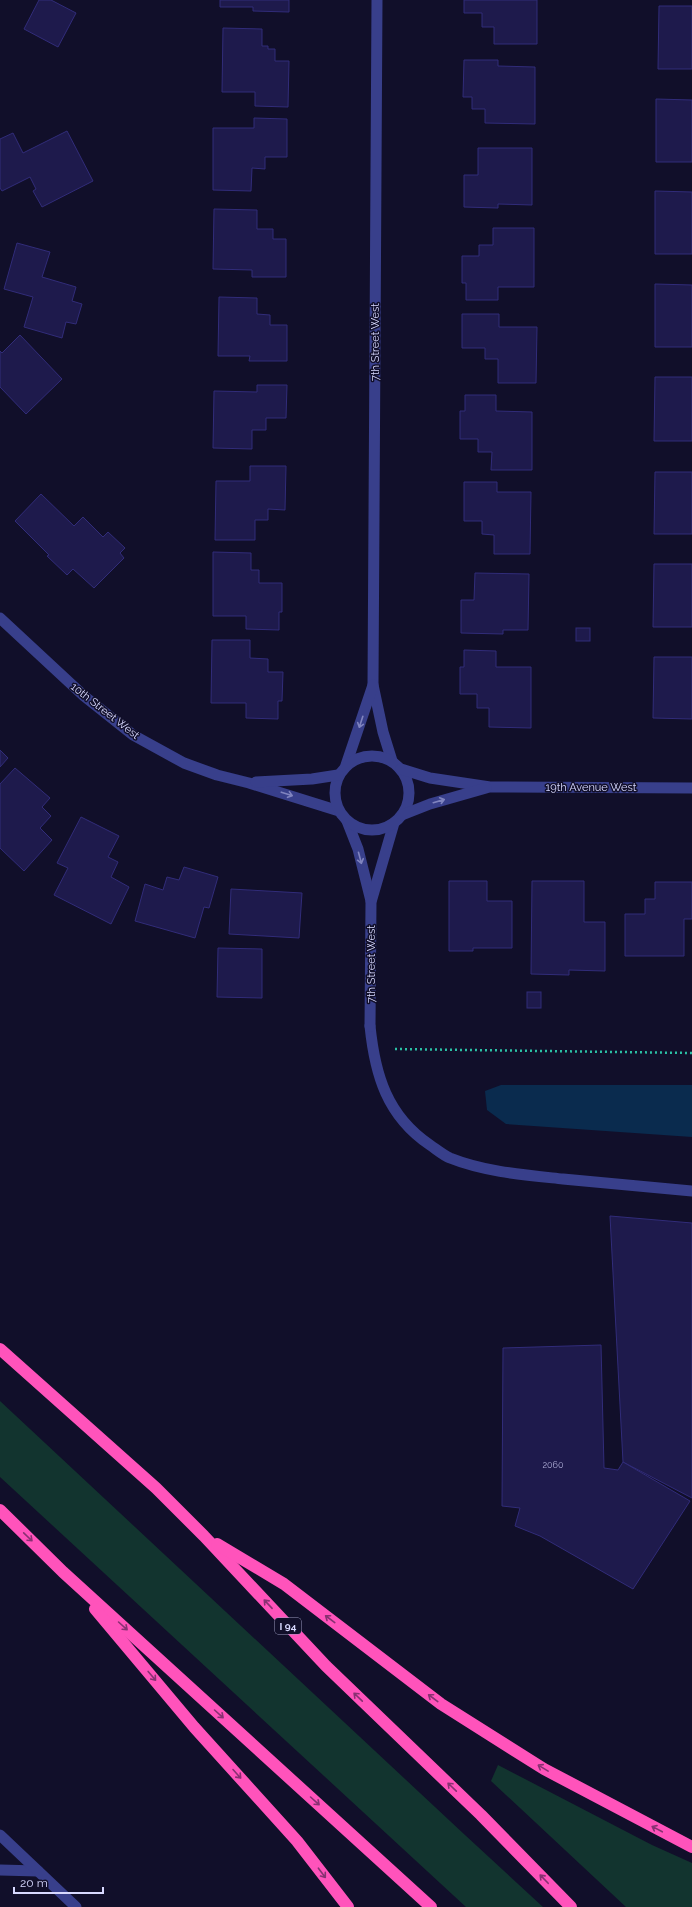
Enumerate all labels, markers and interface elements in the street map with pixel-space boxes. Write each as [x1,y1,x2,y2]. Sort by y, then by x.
street label: 7th Street West [369,303,382,381]
street label: 10th Street West [68,680,142,742]
one-way arrow [357,715,364,728]
street label: 19th Avenue West [546,781,637,794]
one-way arrow [280,791,292,799]
one-way arrow [432,797,445,805]
one-way arrow [357,851,364,864]
street label: 7th Street West [365,925,378,1003]
house number: 2060 [542,1460,564,1470]
one-way arrow [23,1532,33,1542]
one-way arrow [263,1599,272,1609]
one-way arrow [324,1615,335,1623]
road number: I 94 [275,1618,301,1634]
one-way arrow [118,1621,128,1631]
one-way arrow [147,1671,156,1682]
one-way arrow [353,1693,363,1702]
one-way arrow [427,1694,438,1702]
one-way arrow [214,1709,224,1718]
one-way arrow [537,1763,549,1771]
one-way arrow [232,1769,242,1779]
one-way arrow [447,1782,457,1792]
one-way arrow [310,1797,320,1806]
one-way arrow [651,1825,663,1833]
one-way arrow [318,1867,326,1878]
scale bar [14,1869,103,1895]
one-way arrow [539,1874,549,1884]
text: 20 m [20,1876,48,1890]

